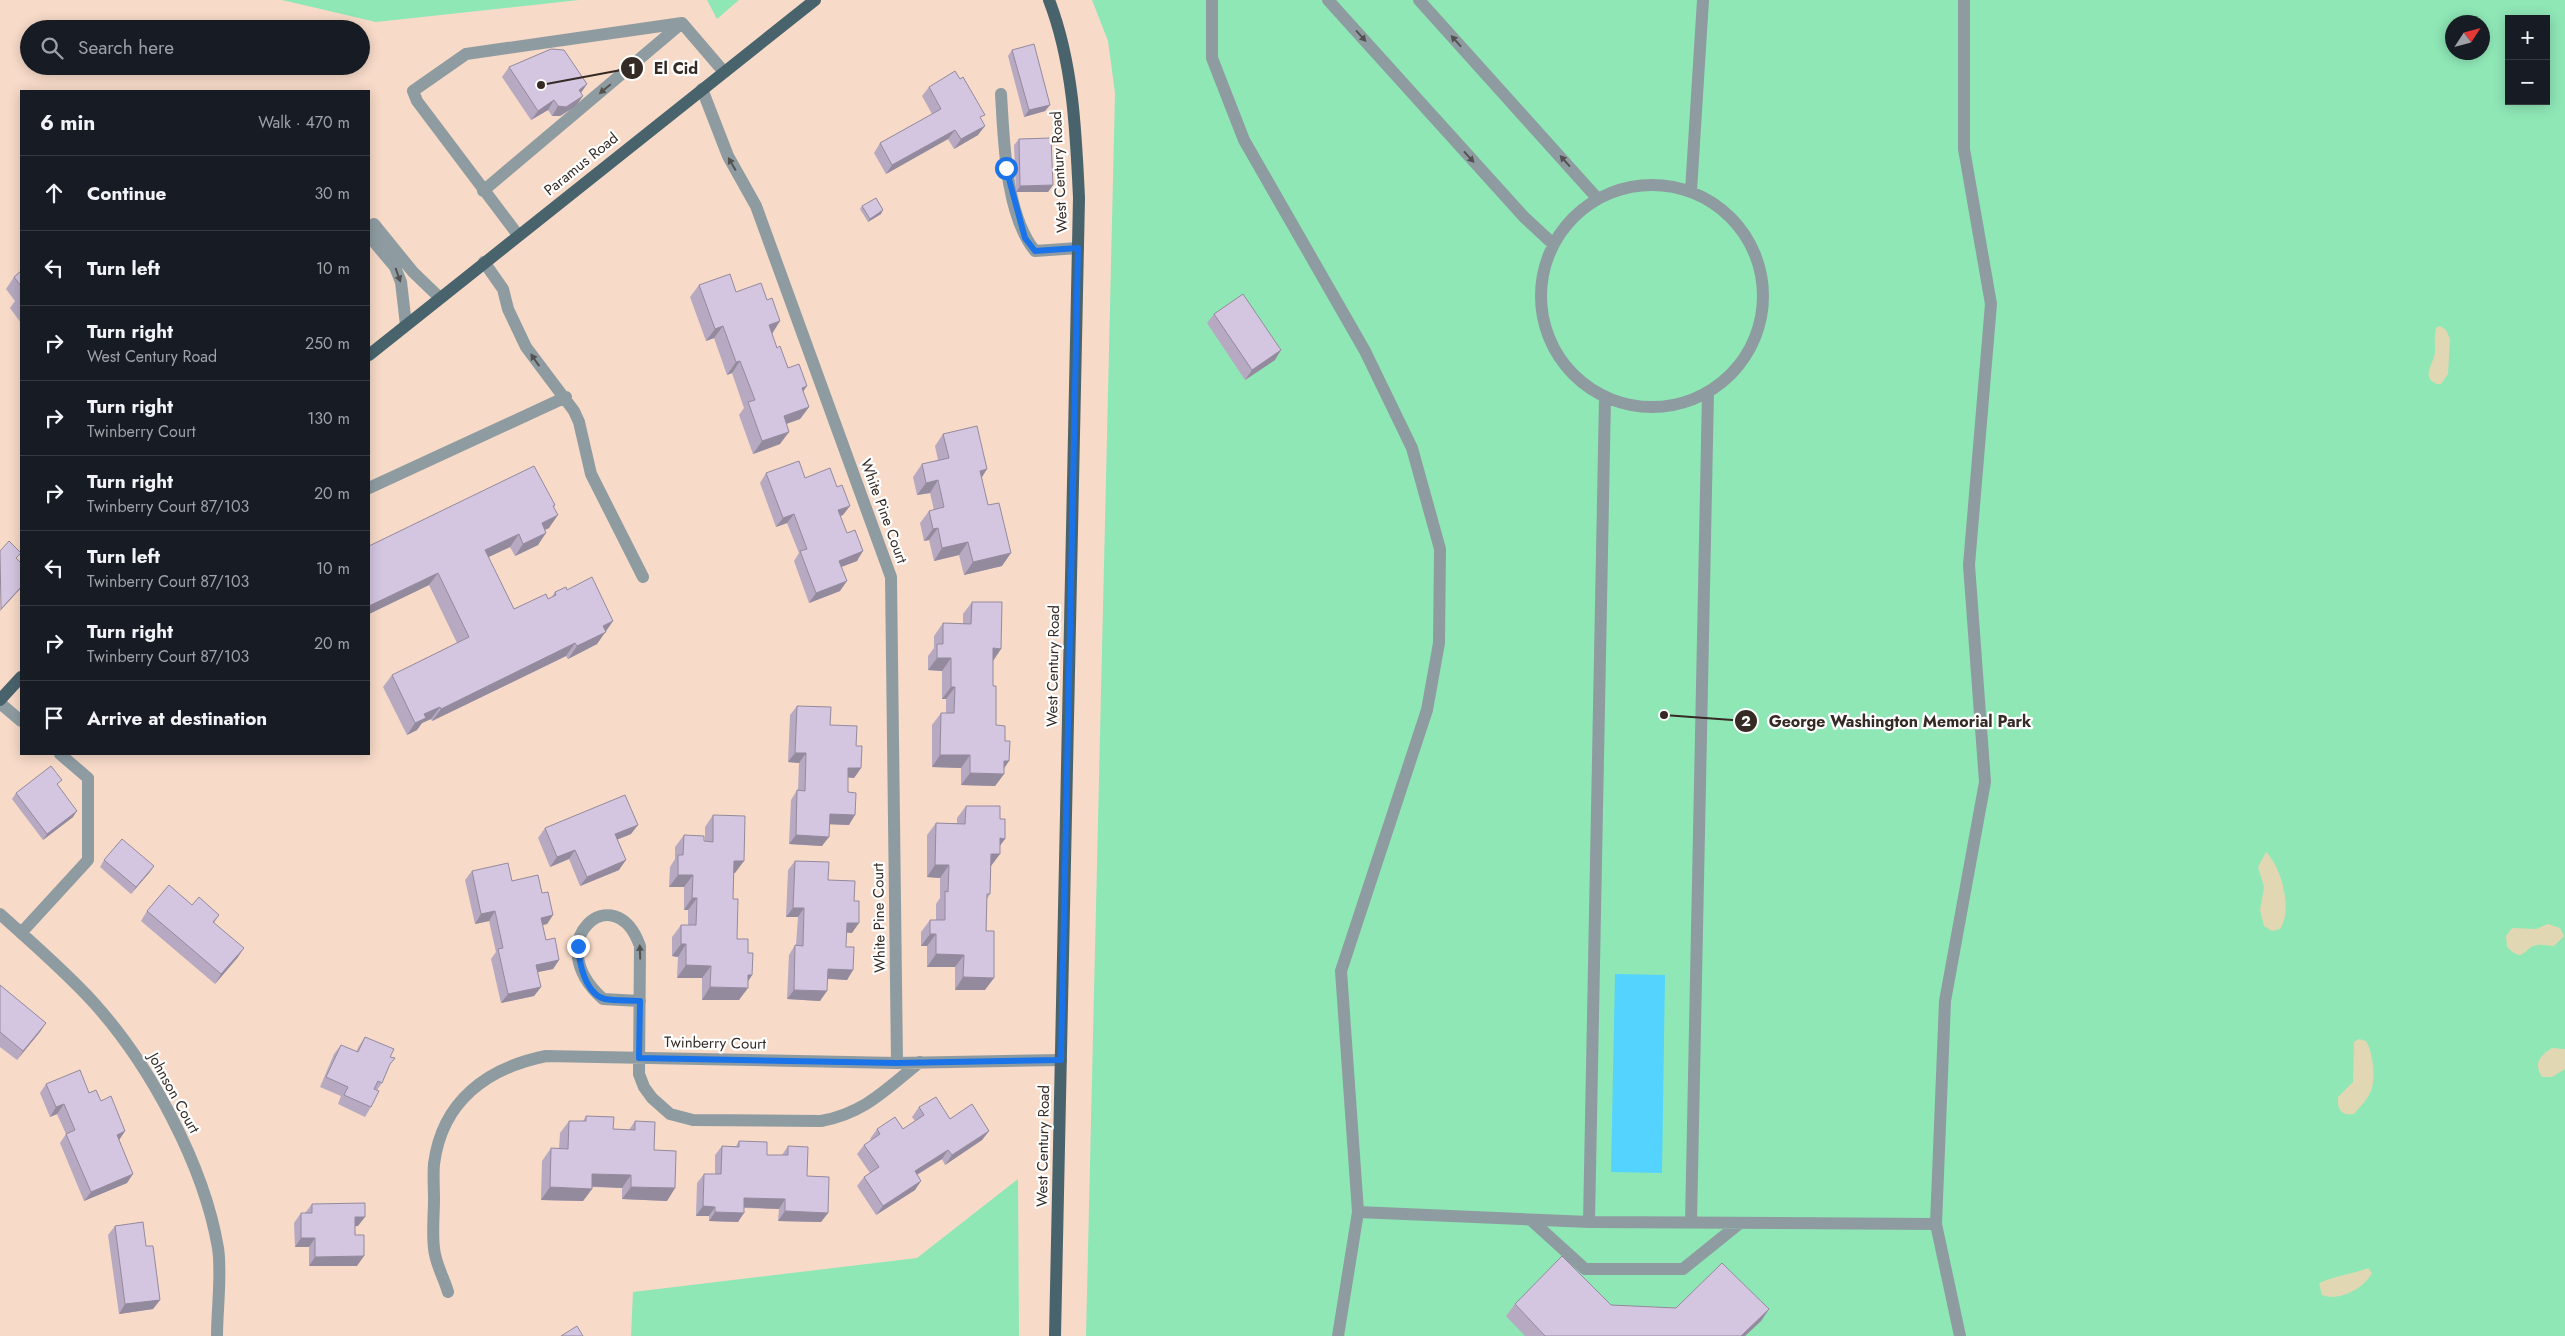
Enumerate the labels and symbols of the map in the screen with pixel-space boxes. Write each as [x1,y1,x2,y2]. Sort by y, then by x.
north arrow [2445,15,2490,60]
one-way arrow [1355,30,1366,43]
one-way arrow [1450,35,1462,47]
callout: El Cid [619,53,708,84]
text: El Cid [654,57,698,80]
text: 1 [628,58,636,80]
one-way arrow [599,84,612,95]
street label: West Century Road [1045,111,1073,233]
street label: Paramus Road [539,127,623,201]
one-way arrow [1464,150,1475,163]
one-way arrow [1559,156,1571,168]
one-way arrow [728,157,737,171]
route start [995,157,1018,180]
one-way arrow [395,267,402,282]
one-way arrow [530,353,540,366]
street label: White Pine Court [855,456,913,567]
street label: West Century Road [1041,605,1065,727]
callout: George Washington Memorial Park [1734,706,2041,737]
text: 2 [1741,710,1751,732]
text: George Washington Memorial Park [1769,710,2032,733]
street label: White Pine Court [867,863,891,973]
route end [567,935,590,958]
one-way arrow [635,944,643,960]
street label: Twinberry Court [664,1031,766,1055]
street label: Johnson Court [142,1047,205,1138]
street label: West Century Road [1031,1085,1055,1207]

